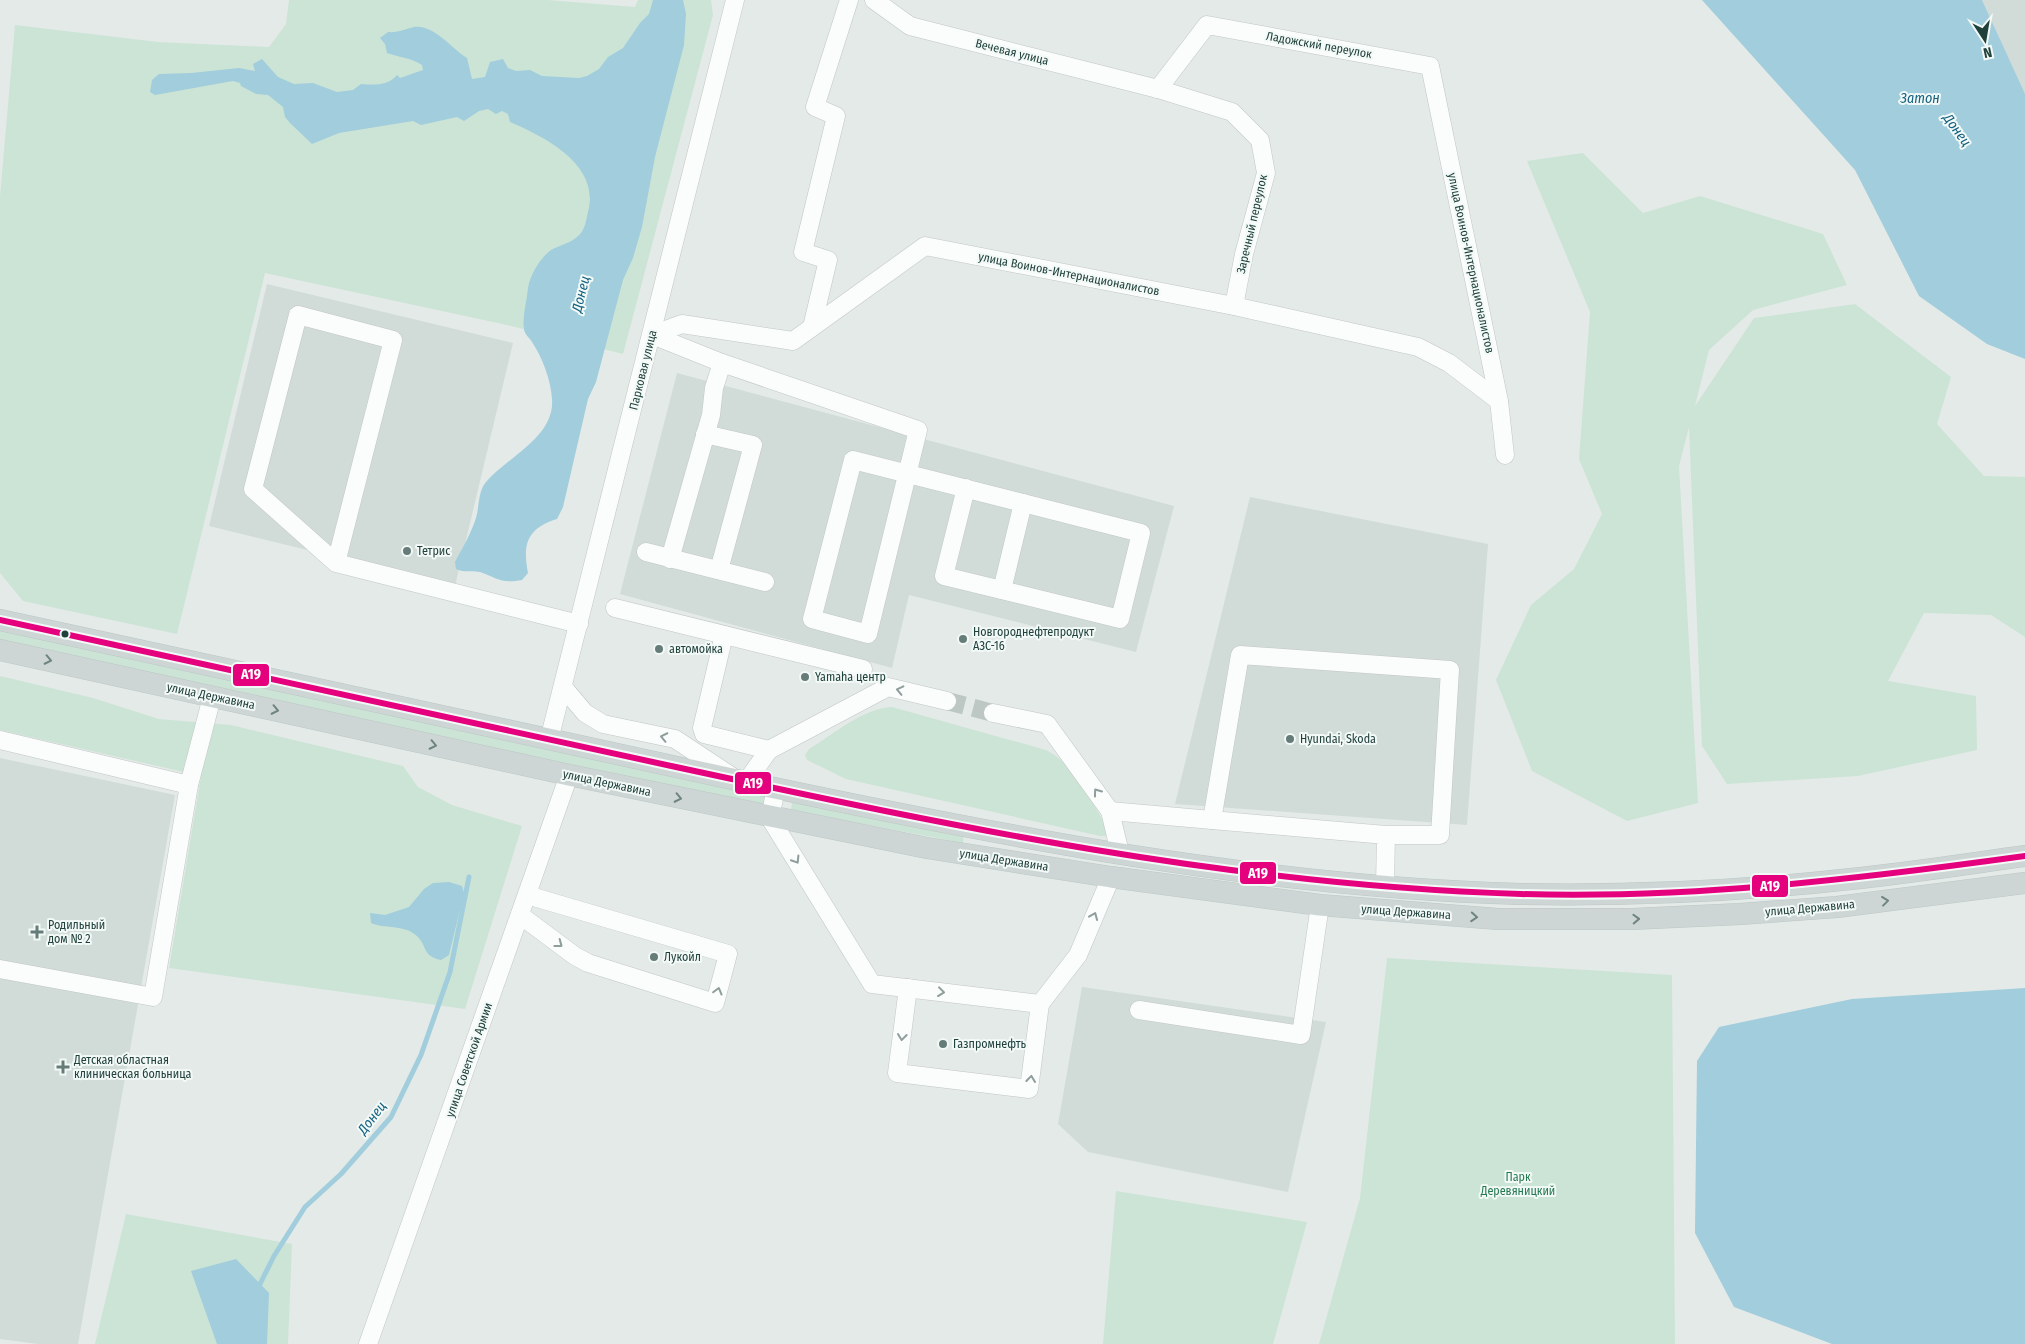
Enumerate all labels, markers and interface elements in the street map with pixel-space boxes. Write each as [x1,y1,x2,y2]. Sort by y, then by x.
north arrow [1960,15,2010,65]
street label: Ладожский переулок [1265,29,1373,61]
street label: Вечевая улица [974,36,1050,68]
text: N [1982,43,1993,61]
water label: Затон [1899,90,1940,107]
water label: Донец [1939,109,1975,150]
street label: улица Воинов-Интернационалистов [1445,171,1497,355]
street label: Заречный переулок [1234,173,1270,275]
street label: улица Воинов-Интернационалистов [977,250,1161,298]
water label: Донец [568,274,594,315]
street label: Парковая улица [626,328,660,411]
place label: Тетрис [417,544,450,558]
marker: Тетрис [401,545,413,557]
place label: Новгороднефтепродукт АЗС-16 [973,625,1094,653]
unlabelled marker [60,629,70,639]
marker: Новгороднефтепродукт АЗС-16 [957,633,969,645]
place label: автомойка [669,642,723,656]
marker: автомойка [653,643,665,655]
one-way arrow [43,655,52,665]
line badge: A19 [232,663,270,687]
text: A19 [240,666,261,683]
place label: Yamaha центр [815,670,886,684]
marker: Yamaha центр [799,671,811,683]
street label: улица Державина [166,680,257,712]
one-way arrow [895,685,904,696]
one-way arrow [270,705,279,715]
one-way arrow [660,732,669,743]
place label: Hyundai, Skoda [1300,732,1376,746]
marker: Hyundai, Skoda [1284,733,1296,745]
one-way arrow [429,739,438,750]
street label: улица Державина [562,767,653,799]
line badge: A19 [734,771,772,795]
text: A19 [742,775,763,792]
one-way arrow [1094,789,1103,798]
one-way arrow [673,792,682,803]
street label: улица Державина [959,846,1050,874]
one-way arrow [789,854,799,863]
line badge: A19 [1239,861,1277,885]
text: A19 [1247,865,1268,882]
line badge: A19 [1751,874,1789,898]
text: A19 [1759,878,1780,895]
one-way arrow [1882,896,1890,907]
street label: улица Державина [1765,897,1855,919]
street label: улица Державина [1361,902,1451,922]
one-way arrow [1088,912,1099,921]
one-way arrow [1470,912,1478,923]
one-way arrow [1632,914,1640,924]
place label: Родильный дом № 2 [48,918,105,946]
marker: Родильный дом № 2 [30,925,44,939]
one-way arrow [553,939,562,947]
place label: Лукойл [664,950,701,964]
marker: Лукойл [648,951,660,963]
one-way arrow [937,986,945,997]
one-way arrow [712,987,723,996]
street label: улица Советской Армии [443,1001,495,1119]
one-way arrow [897,1033,908,1041]
place label: Газпромнефть [953,1037,1027,1051]
marker: Газпромнефть [937,1038,949,1050]
place label: Детская областная клиническая больница [73,1053,192,1081]
marker: Детская областная клиническая больница [56,1060,70,1074]
one-way arrow [1025,1074,1036,1082]
water label: Донец [354,1098,390,1138]
park label: Парк Деревяницкий [1480,1170,1555,1198]

